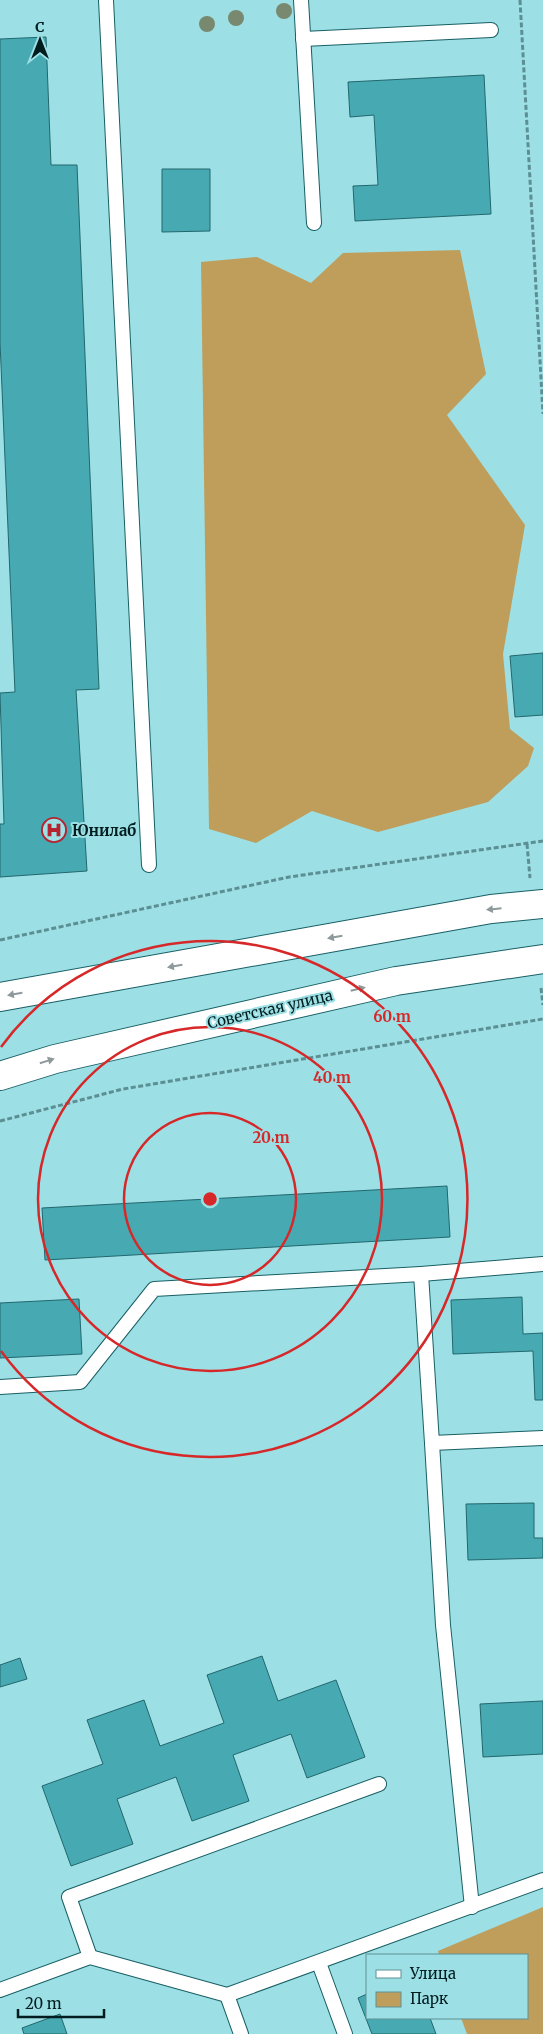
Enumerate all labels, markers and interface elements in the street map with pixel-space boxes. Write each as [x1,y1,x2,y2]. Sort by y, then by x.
north arrow [15,15,65,65]
text: С [35,18,45,36]
hospital icon: Юнилаб [41,817,67,843]
place label: Юнилаб [72,821,136,840]
one-way arrow [486,905,502,913]
one-way arrow [326,933,342,941]
one-way arrow [166,962,182,970]
street label: Советская улица [205,985,335,1033]
one-way arrow [351,985,366,993]
one-way arrow [6,990,22,998]
text: 60 m [373,1007,411,1026]
one-way arrow [39,1057,54,1065]
text: 40 m [313,1068,351,1087]
text: 20 m [252,1128,290,1147]
centre of rings [201,1190,219,1208]
legend [366,1954,528,2019]
text: Улица [409,1964,456,1983]
scale bar [18,1986,104,2018]
text: Парк [410,1989,449,2008]
text: 20 m [25,1994,62,2013]

